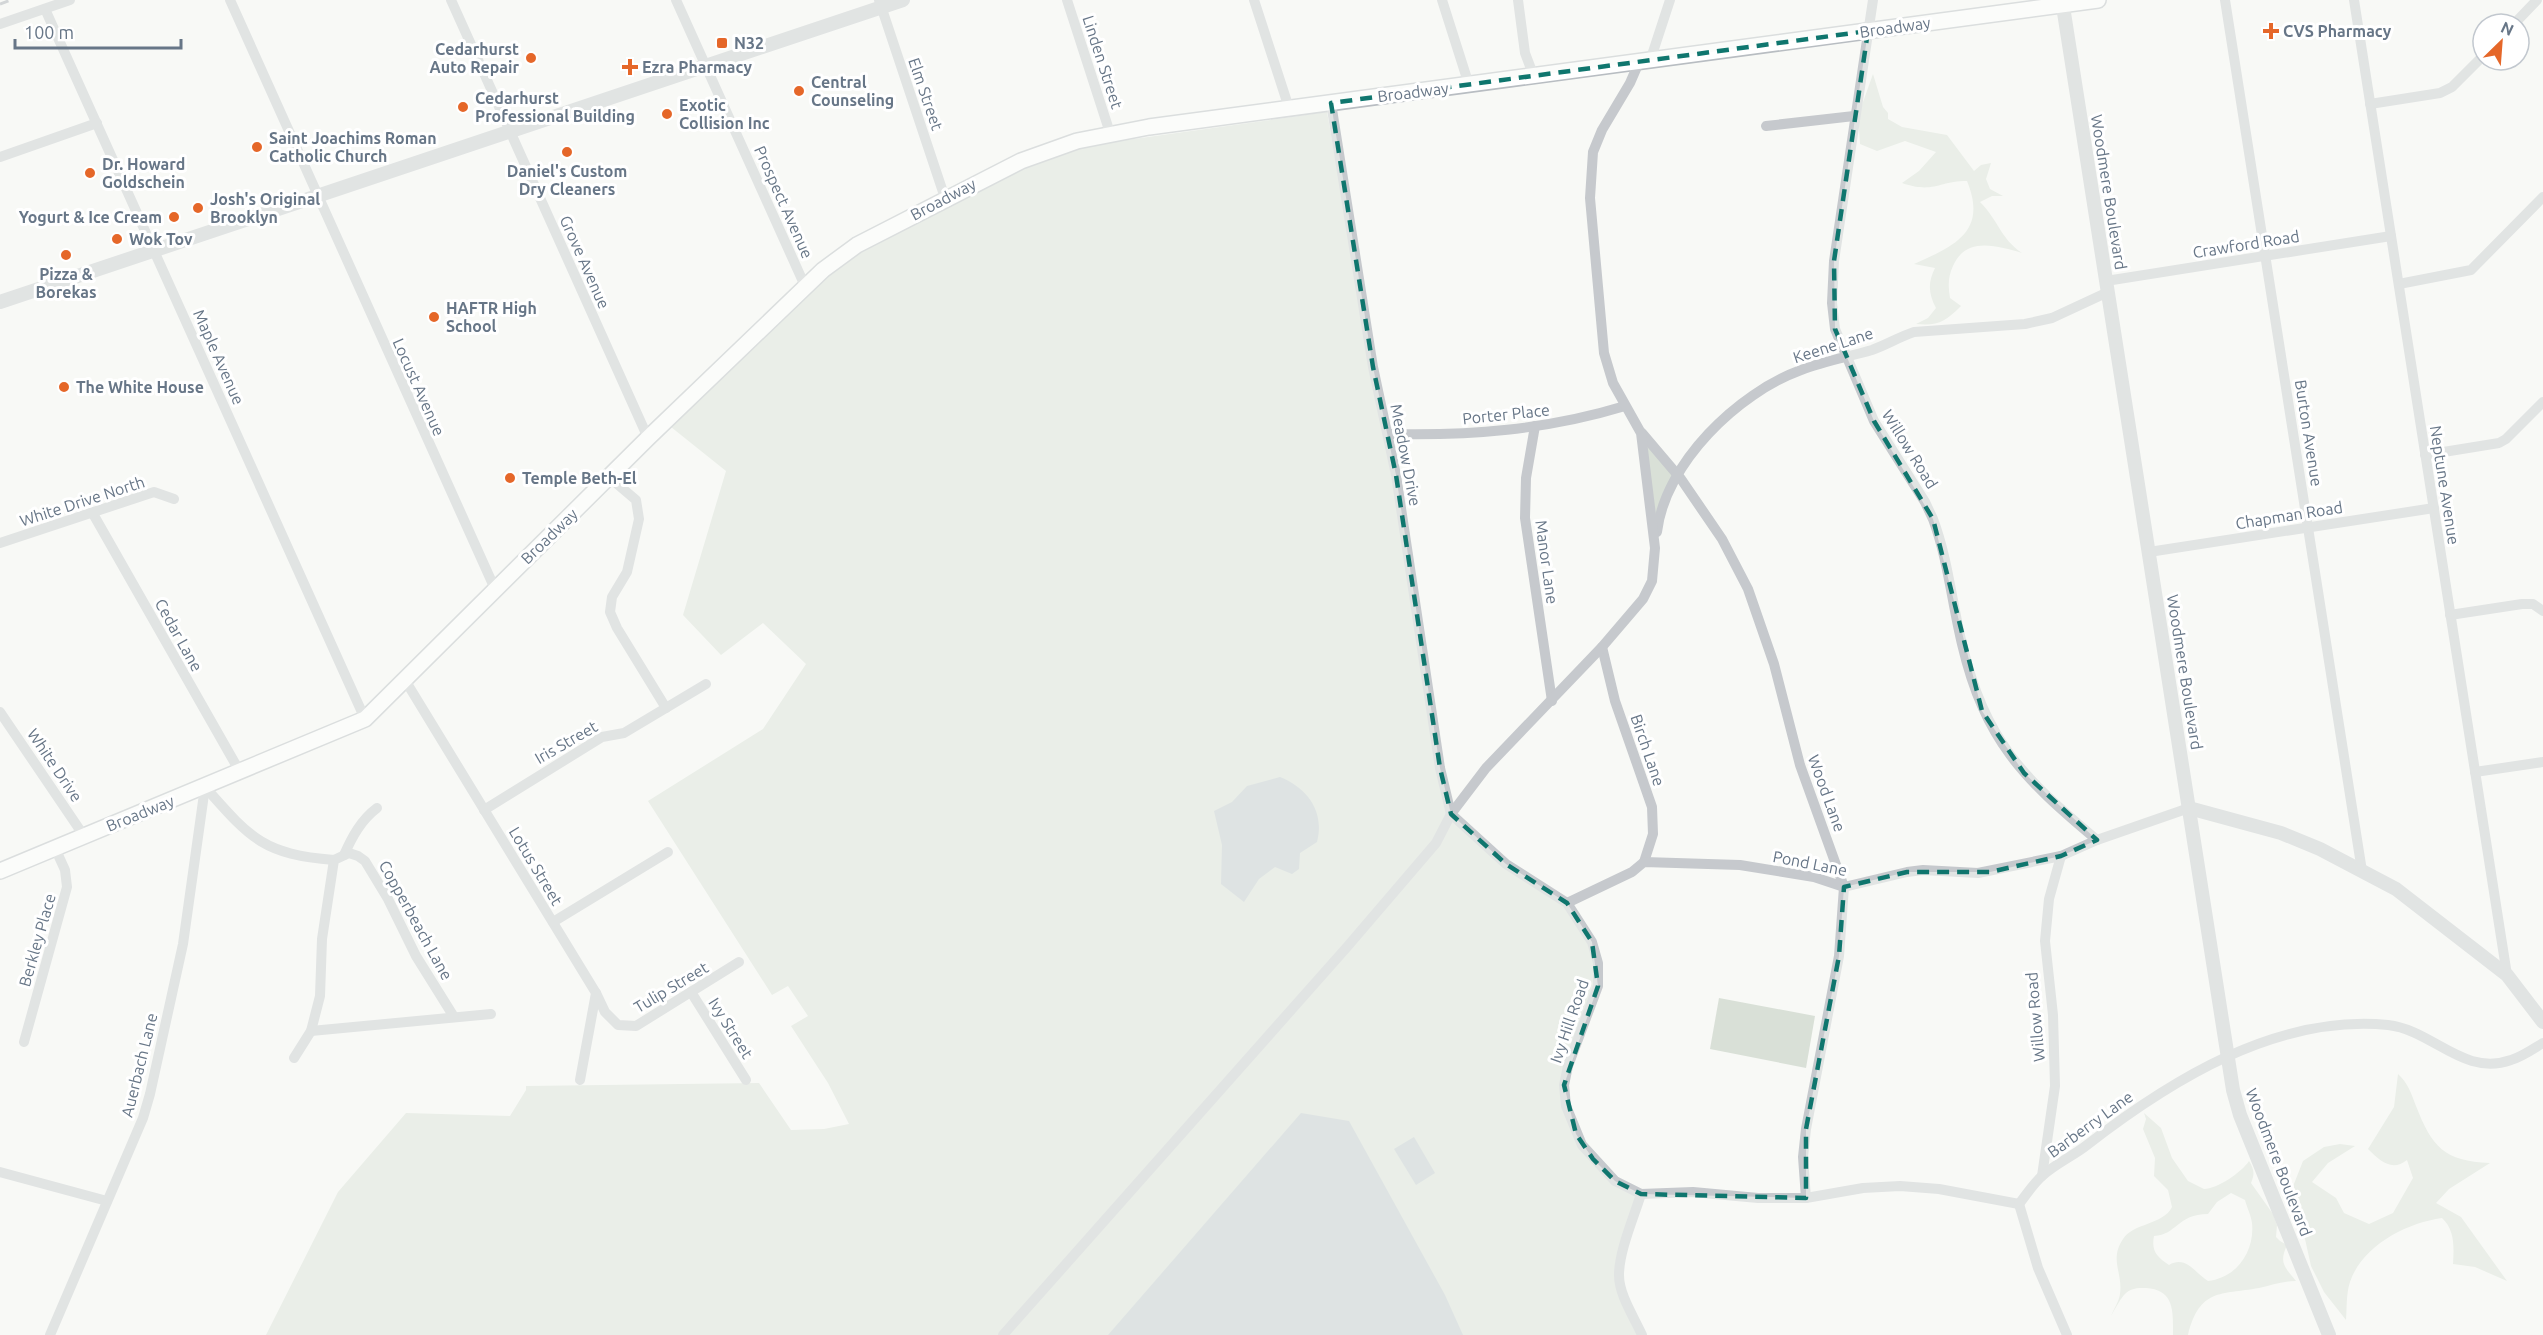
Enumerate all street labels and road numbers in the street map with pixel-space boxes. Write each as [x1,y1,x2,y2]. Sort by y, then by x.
street label: Linden Street [1079,13,1127,111]
street label: Broadway [1858,13,1932,41]
street label: Elm Street [905,55,947,133]
street label: Broadway [1376,79,1450,105]
street label: Woodmere Boulevard [2088,113,2130,271]
street label: Prospect Avenue [751,143,817,261]
street label: Broadway [907,174,979,224]
street label: Grove Avenue [556,213,614,311]
street label: Crawford Road [2191,227,2301,261]
street label: Maple Avenue [190,307,248,407]
street label: Keene Lane [1791,324,1875,366]
street label: Locust Avenue [389,335,449,439]
street label: Burton Avenue [2292,378,2326,488]
street label: Porter Place [1461,400,1551,428]
street label: Meadow Drive [1387,402,1425,508]
street label: Willow Road [1879,406,1941,492]
street label: Neptune Avenue [2427,424,2463,546]
street label: White Drive North [17,472,147,530]
street label: Chapman Road [2234,498,2344,532]
street label: Broadway [517,505,581,567]
street label: Manor Lane [1532,519,1562,605]
street label: Woodmere Boulevard [2164,593,2206,751]
street label: Cedar Lane [152,596,206,674]
street label: Birch Lane [1627,712,1669,788]
street label: Iris Street [531,717,601,767]
street label: White Drive [24,725,86,805]
street label: Wood Lane [1805,752,1849,834]
street label: Broadway [103,791,177,835]
street label: Lotus Street [506,824,567,909]
street label: Pond Lane [1771,847,1849,879]
street label: Copperbeach Lane [376,857,456,983]
street label: Berkley Place [15,891,59,989]
street label: Tulip Street [631,957,712,1016]
street label: Willow Road [2022,972,2048,1062]
street label: Ivy Hill Road [1546,977,1592,1065]
street label: Ivy Street [705,994,757,1062]
street label: Auerbach Lane [117,1011,161,1119]
street label: Woodmere Boulevard [2242,1086,2316,1238]
street label: Barberry Lane [2044,1087,2136,1161]

